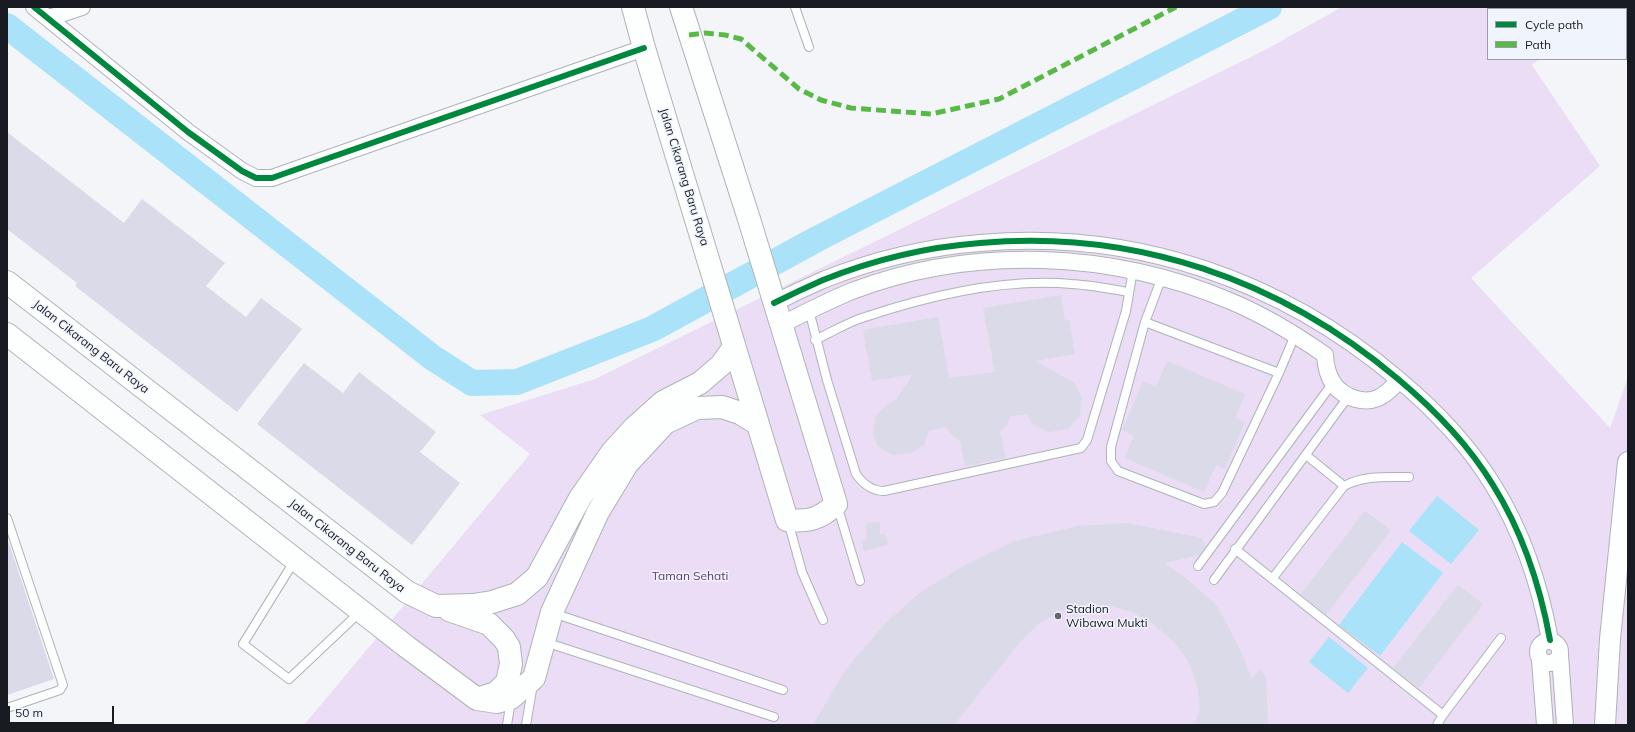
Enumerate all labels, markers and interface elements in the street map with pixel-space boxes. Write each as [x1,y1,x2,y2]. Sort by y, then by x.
legend [1487,8,1627,60]
text: Cycle path [1525,17,1583,32]
text: Path [1525,37,1551,52]
street label: Jalan Cikarang Baru Raya [656,106,712,248]
street label: Jalan Cikarang Baru Raya [30,297,152,397]
street label: Jalan Cikarang Baru Raya [286,496,408,596]
park label: Taman Sehati [652,569,728,583]
place label: Stadion Wibawa Mukti [1066,602,1147,630]
marker: Stadion Wibawa Mukti [1053,611,1063,621]
scale bar [10,698,116,724]
text: 50 m [15,705,43,720]

